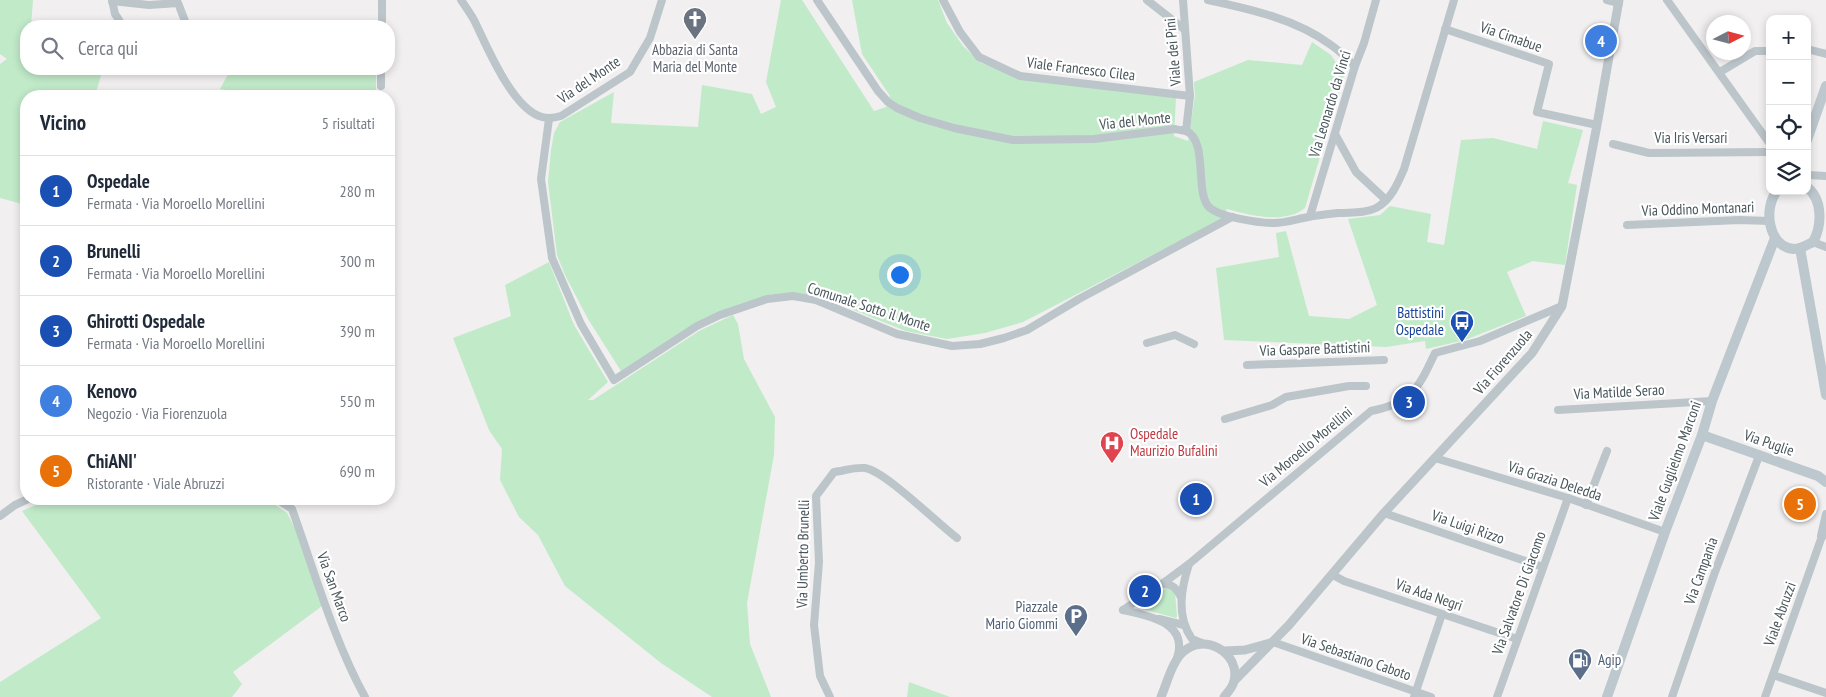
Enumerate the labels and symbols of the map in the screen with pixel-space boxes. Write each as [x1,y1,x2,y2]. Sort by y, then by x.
church icon: Abbazia di Santa Maria del Monte [682,6,708,40]
north arrow [1706,15,1751,60]
street label: Viale dei Pini [1160,17,1185,88]
street label: Via Cimabue [1477,17,1545,56]
pin: 4 [1585,22,1617,60]
place label: Abbazia di Santa Maria del Monte [652,40,738,76]
street label: Via Leonardo da Vinci [1304,48,1355,161]
street label: Via del Monte [553,52,624,108]
street label: Viale Francesco Cilea [1025,52,1136,85]
street label: Via del Monte [1097,107,1172,134]
street label: Via Iris Versari [1653,128,1728,147]
street label: Via Oddino Montanari [1640,197,1755,220]
your location [887,262,913,288]
street label: Comunale Sotto il Monte [805,278,933,335]
place label: Battistini Ospedale [1396,303,1444,339]
bus stop icon: Battistini Ospedale [1449,309,1475,343]
street label: Via Fiorenzuola [1469,325,1536,399]
street label: Via Gaspare Battistini [1258,337,1371,360]
street label: Via Matilde Serao [1572,380,1665,403]
pin: 3 [1393,383,1425,421]
street label: Viale Guglielmo Marconi [1644,398,1705,524]
street label: Via Moroello Morellini [1255,402,1356,492]
place label: Ospedale Maurizio Bufalini [1130,424,1218,460]
street label: Via Puglie [1741,425,1797,460]
hospital icon: Ospedale Maurizio Bufalini [1099,430,1125,464]
street label: Via Grazia Deledda [1505,456,1604,505]
pin: 1 [1180,480,1212,518]
pin: 5 [1784,485,1816,523]
street label: Via Umberto Brunelli [792,500,813,609]
street label: Via Luigi Rizzo [1428,505,1507,548]
street label: Via Salvatore Di Giacomo [1487,529,1550,658]
street label: Via Campania [1679,535,1721,608]
street label: Via San Marco [313,548,356,624]
pin: 2 [1129,572,1161,610]
street label: Via Ada Negri [1392,574,1465,615]
street label: Viale Abruzzi [1759,579,1800,649]
place label: Piazzale Mario Giommi [986,597,1058,633]
parking icon: Piazzale Mario Giommi [1063,603,1089,637]
street label: Via Sebastiano Caboto [1298,628,1414,684]
fuel station icon: Agip [1567,647,1593,681]
place label: Agip [1598,650,1621,669]

